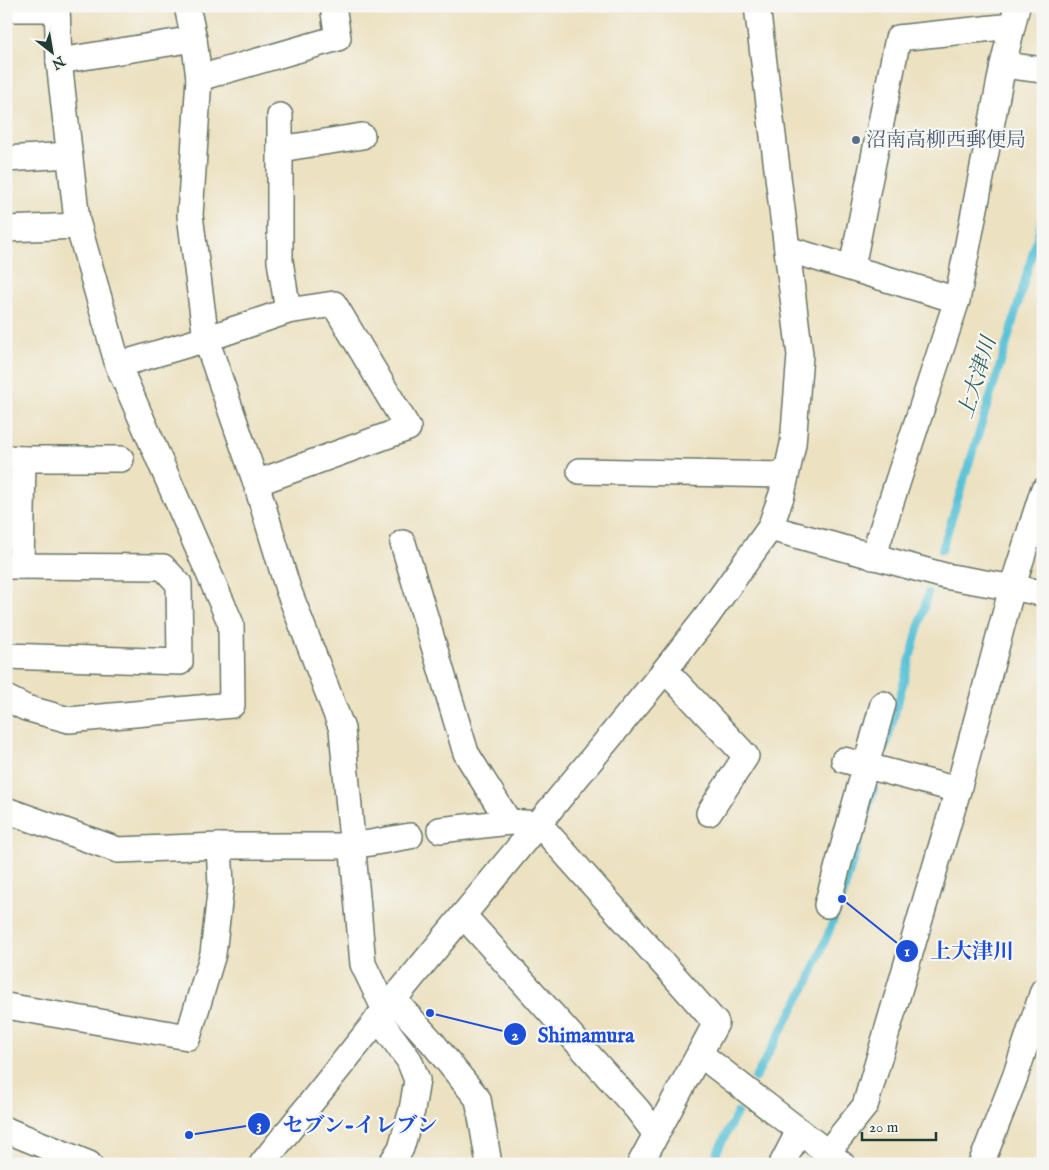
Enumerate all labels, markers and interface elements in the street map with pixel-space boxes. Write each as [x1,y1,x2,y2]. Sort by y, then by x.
north arrow [28,28,78,78]
text: N [48,51,69,73]
place label: 沼南高柳西郵便局 [866,128,1026,153]
marker: 沼南高柳西郵便局 [850,134,862,146]
water label: 上大津川 [953,332,1004,422]
callout: 上大津川 [895,933,1024,969]
text: 上大津川 [930,939,1014,966]
text: 1 [904,942,910,961]
callout: Shimamura [502,1016,644,1052]
text: Shimamura [538,1023,635,1050]
text: 2 [511,1026,519,1045]
callout: セブン-イレブン [247,1106,448,1142]
scale bar [862,1110,935,1142]
text: セブン-イレブン [282,1113,438,1140]
text: 3 [256,1116,262,1135]
text: 20 m [869,1118,899,1137]

